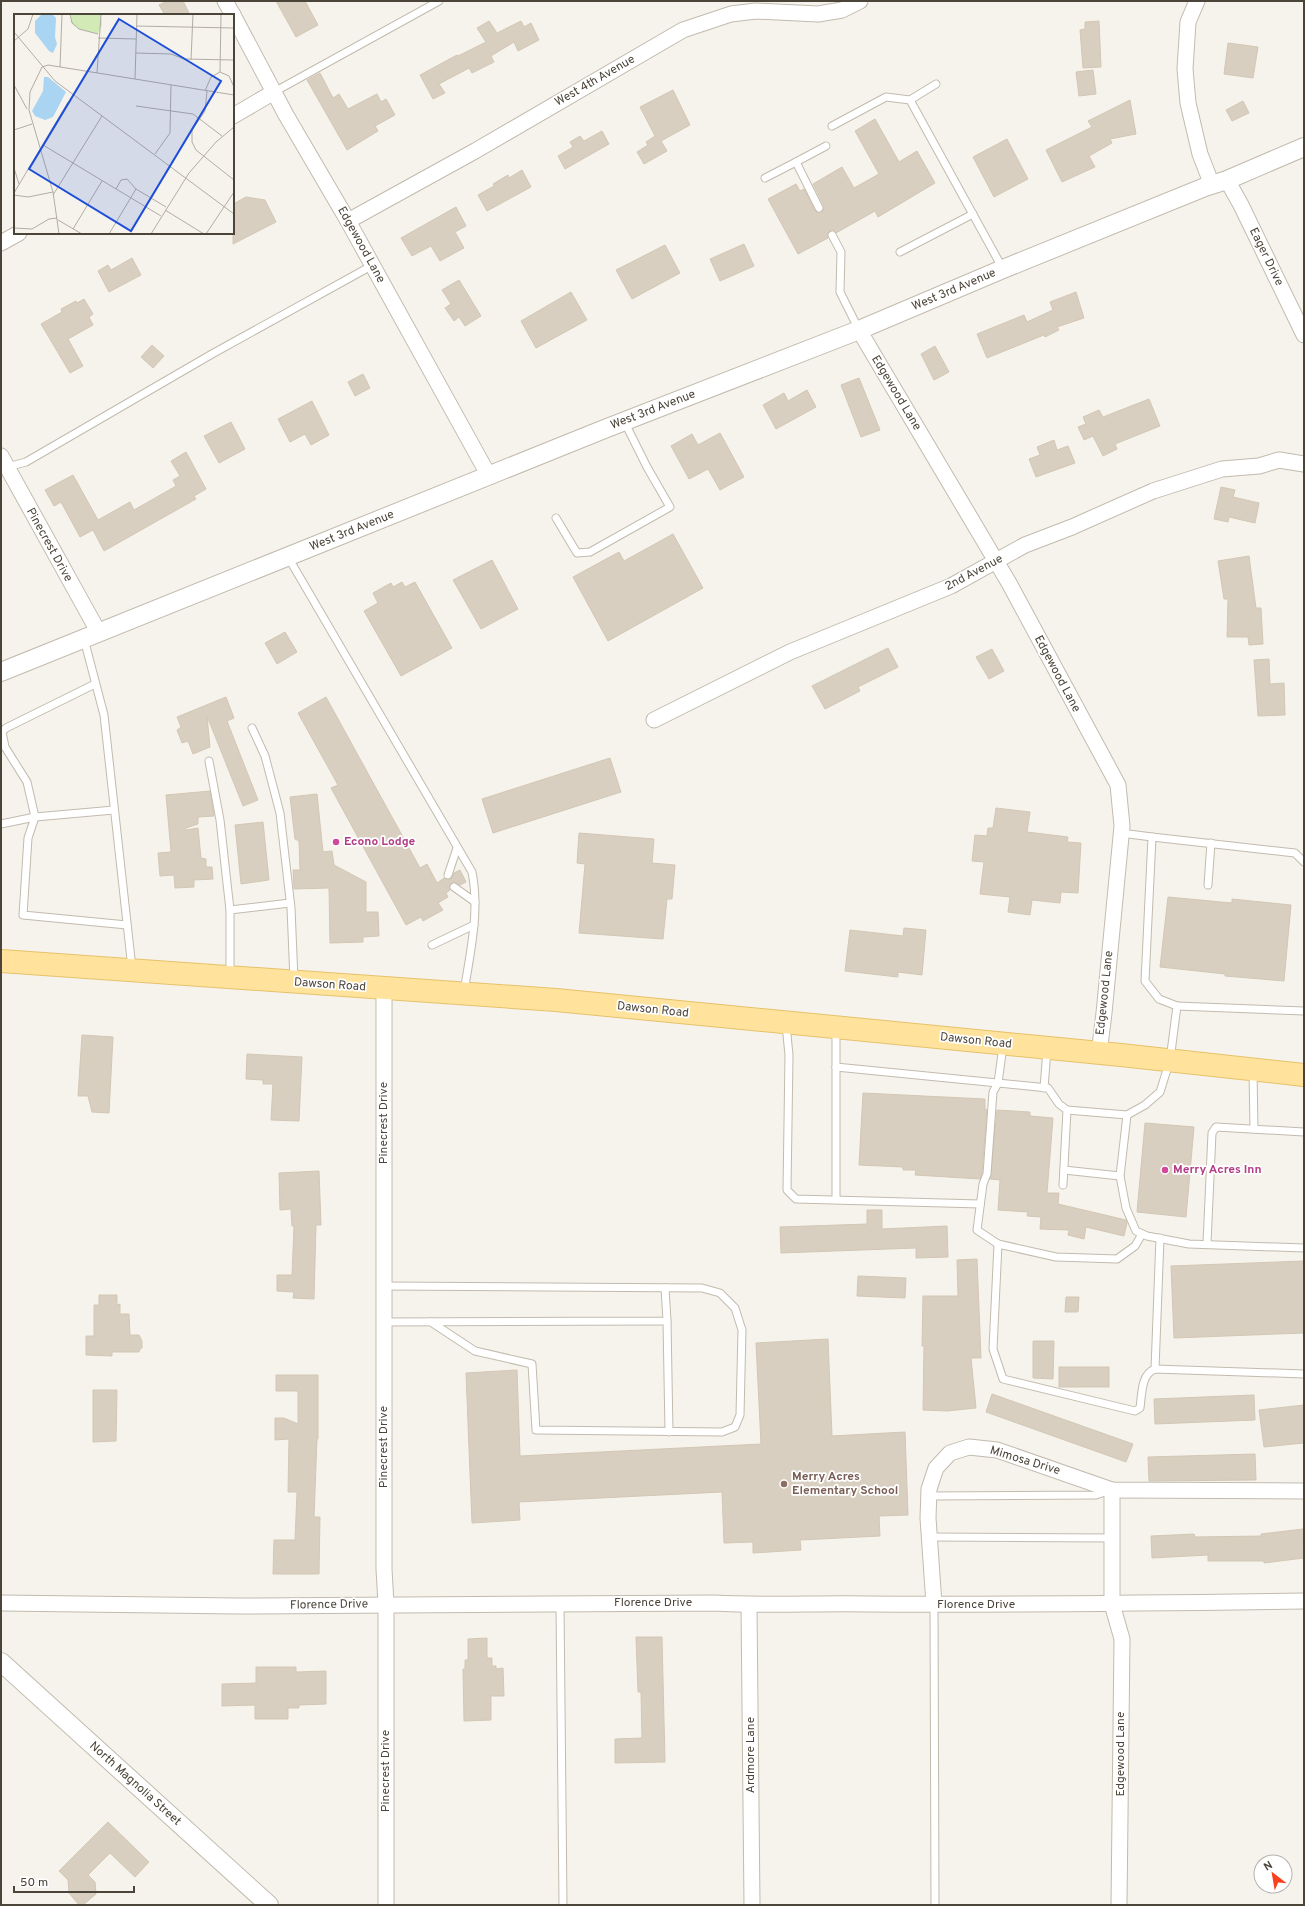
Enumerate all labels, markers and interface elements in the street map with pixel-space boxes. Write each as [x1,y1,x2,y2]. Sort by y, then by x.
inset map [14,14,234,234]
street label: West 4th Avenue [552,52,638,110]
street label: Edgewood Lane [333,204,389,286]
street label: Eager Drive [1245,225,1287,289]
street label: West 3rd Avenue [910,265,998,315]
street label: Edgewood Lane [867,352,925,434]
street label: West 3rd Avenue [608,386,698,434]
street label: Pinecrest Drive [22,505,76,585]
street label: West 3rd Avenue [307,507,397,555]
street label: 2nd Avenue [942,551,1006,595]
street label: Edgewood Lane [1030,633,1084,715]
place label: Econo Lodge [344,834,416,850]
marker: Econo Lodge [331,837,341,847]
street label: Edgewood Lane [1093,950,1117,1036]
street label: Dawson Road [293,975,367,995]
street label: Dawson Road [616,998,690,1022]
street label: Dawson Road [939,1029,1013,1053]
street label: Pinecrest Drive [376,1082,392,1164]
place label: Merry Acres Inn [1173,1162,1262,1178]
marker: Merry Acres Inn [1160,1165,1170,1175]
street label: Pinecrest Drive [376,1406,392,1488]
street label: Mimosa Drive [988,1443,1062,1479]
place label: Merry Acres Elementary School [792,1469,898,1499]
marker: Merry Acres Elementary School [779,1479,789,1489]
street label: Florence Drive [614,1595,692,1611]
street label: Florence Drive [290,1596,368,1614]
street label: Florence Drive [937,1597,1015,1613]
street label: Edgewood Lane [1113,1712,1129,1796]
street label: Ardmore Lane [743,1717,759,1793]
street label: Pinecrest Drive [378,1730,394,1812]
street label: North Magnolia Street [86,1738,184,1830]
north arrow [1253,1854,1293,1894]
text: N [1261,1858,1275,1874]
scale bar [14,1868,134,1894]
text: 50 m [20,1875,48,1891]

